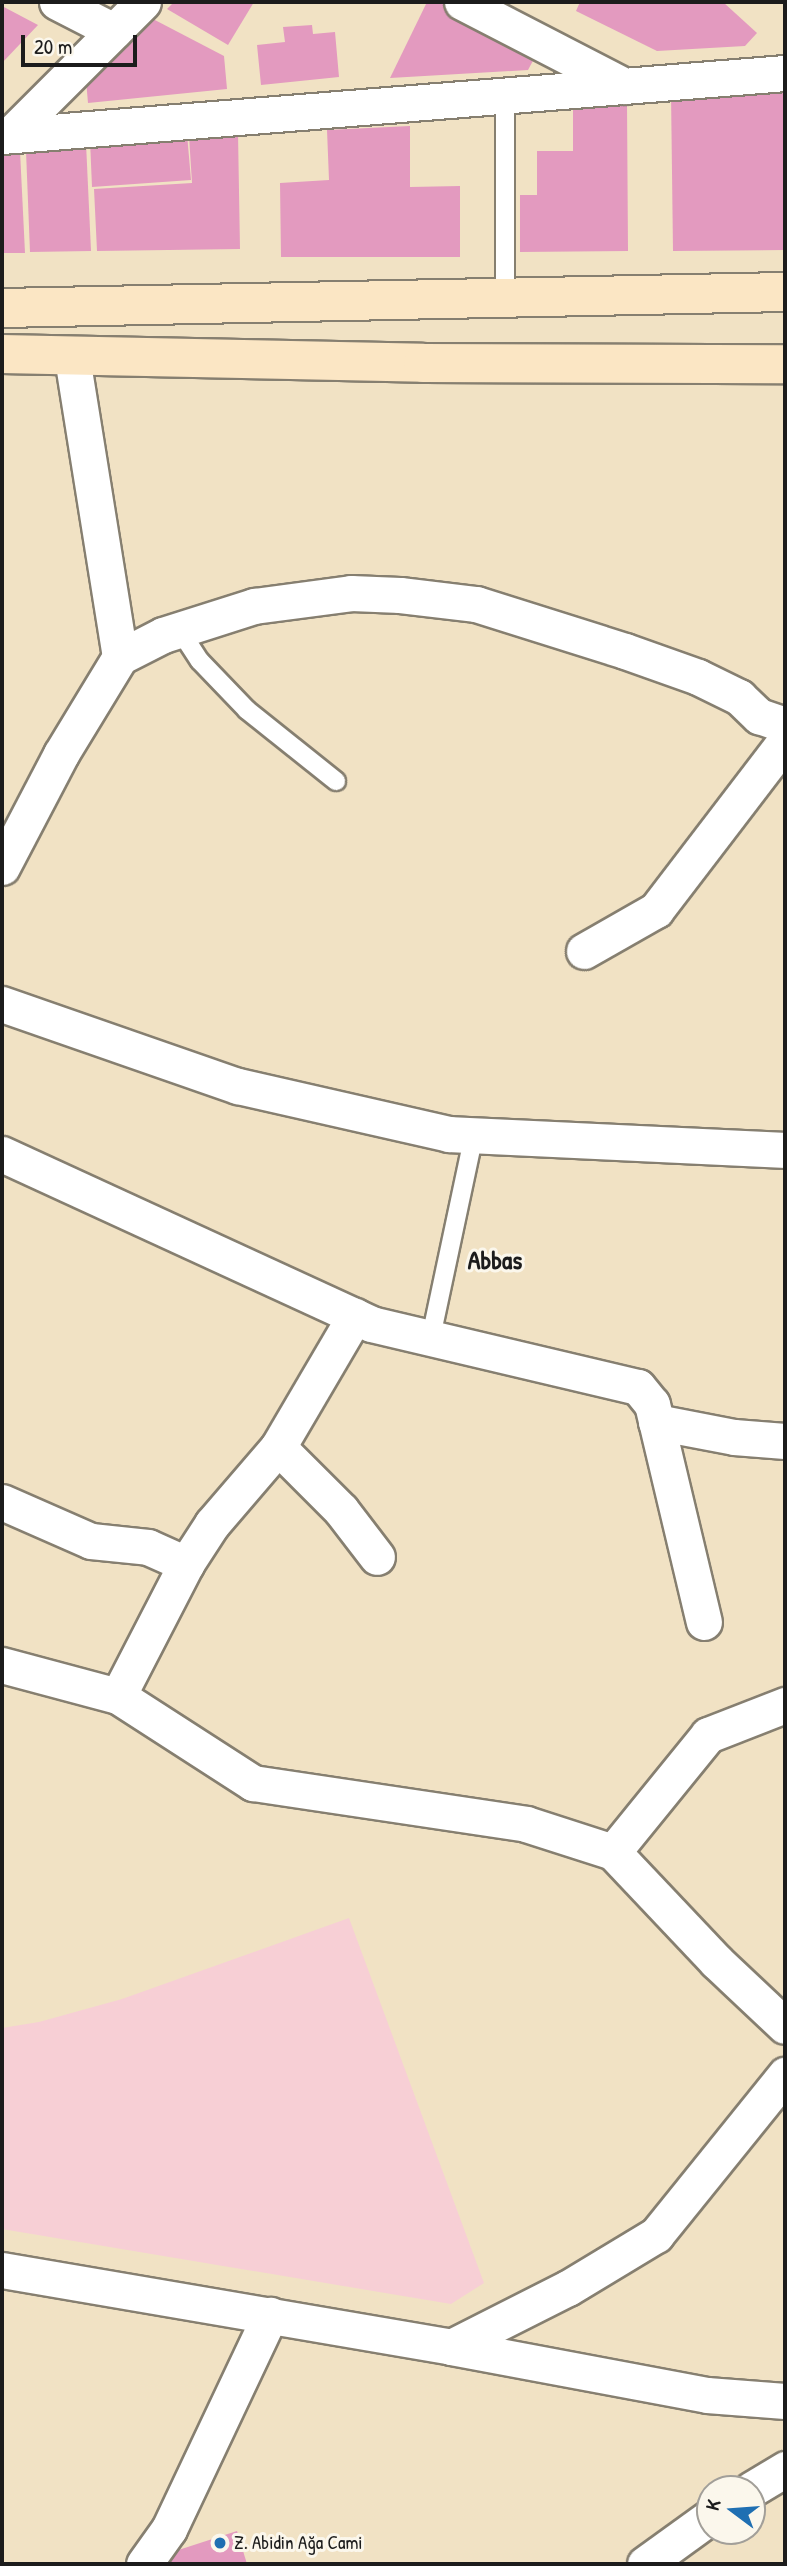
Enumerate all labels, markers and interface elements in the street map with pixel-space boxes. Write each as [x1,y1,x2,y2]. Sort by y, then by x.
scale bar [24,21,140,65]
text: 20 m [34,32,72,61]
district label: Abbas [468,1244,522,1276]
north arrow [696,2475,766,2545]
text: K [699,2496,727,2513]
place label: Z. Abidin Ağa Cami [234,2532,363,2554]
marker: Z. Abidin Ağa Cami [212,2535,228,2551]

